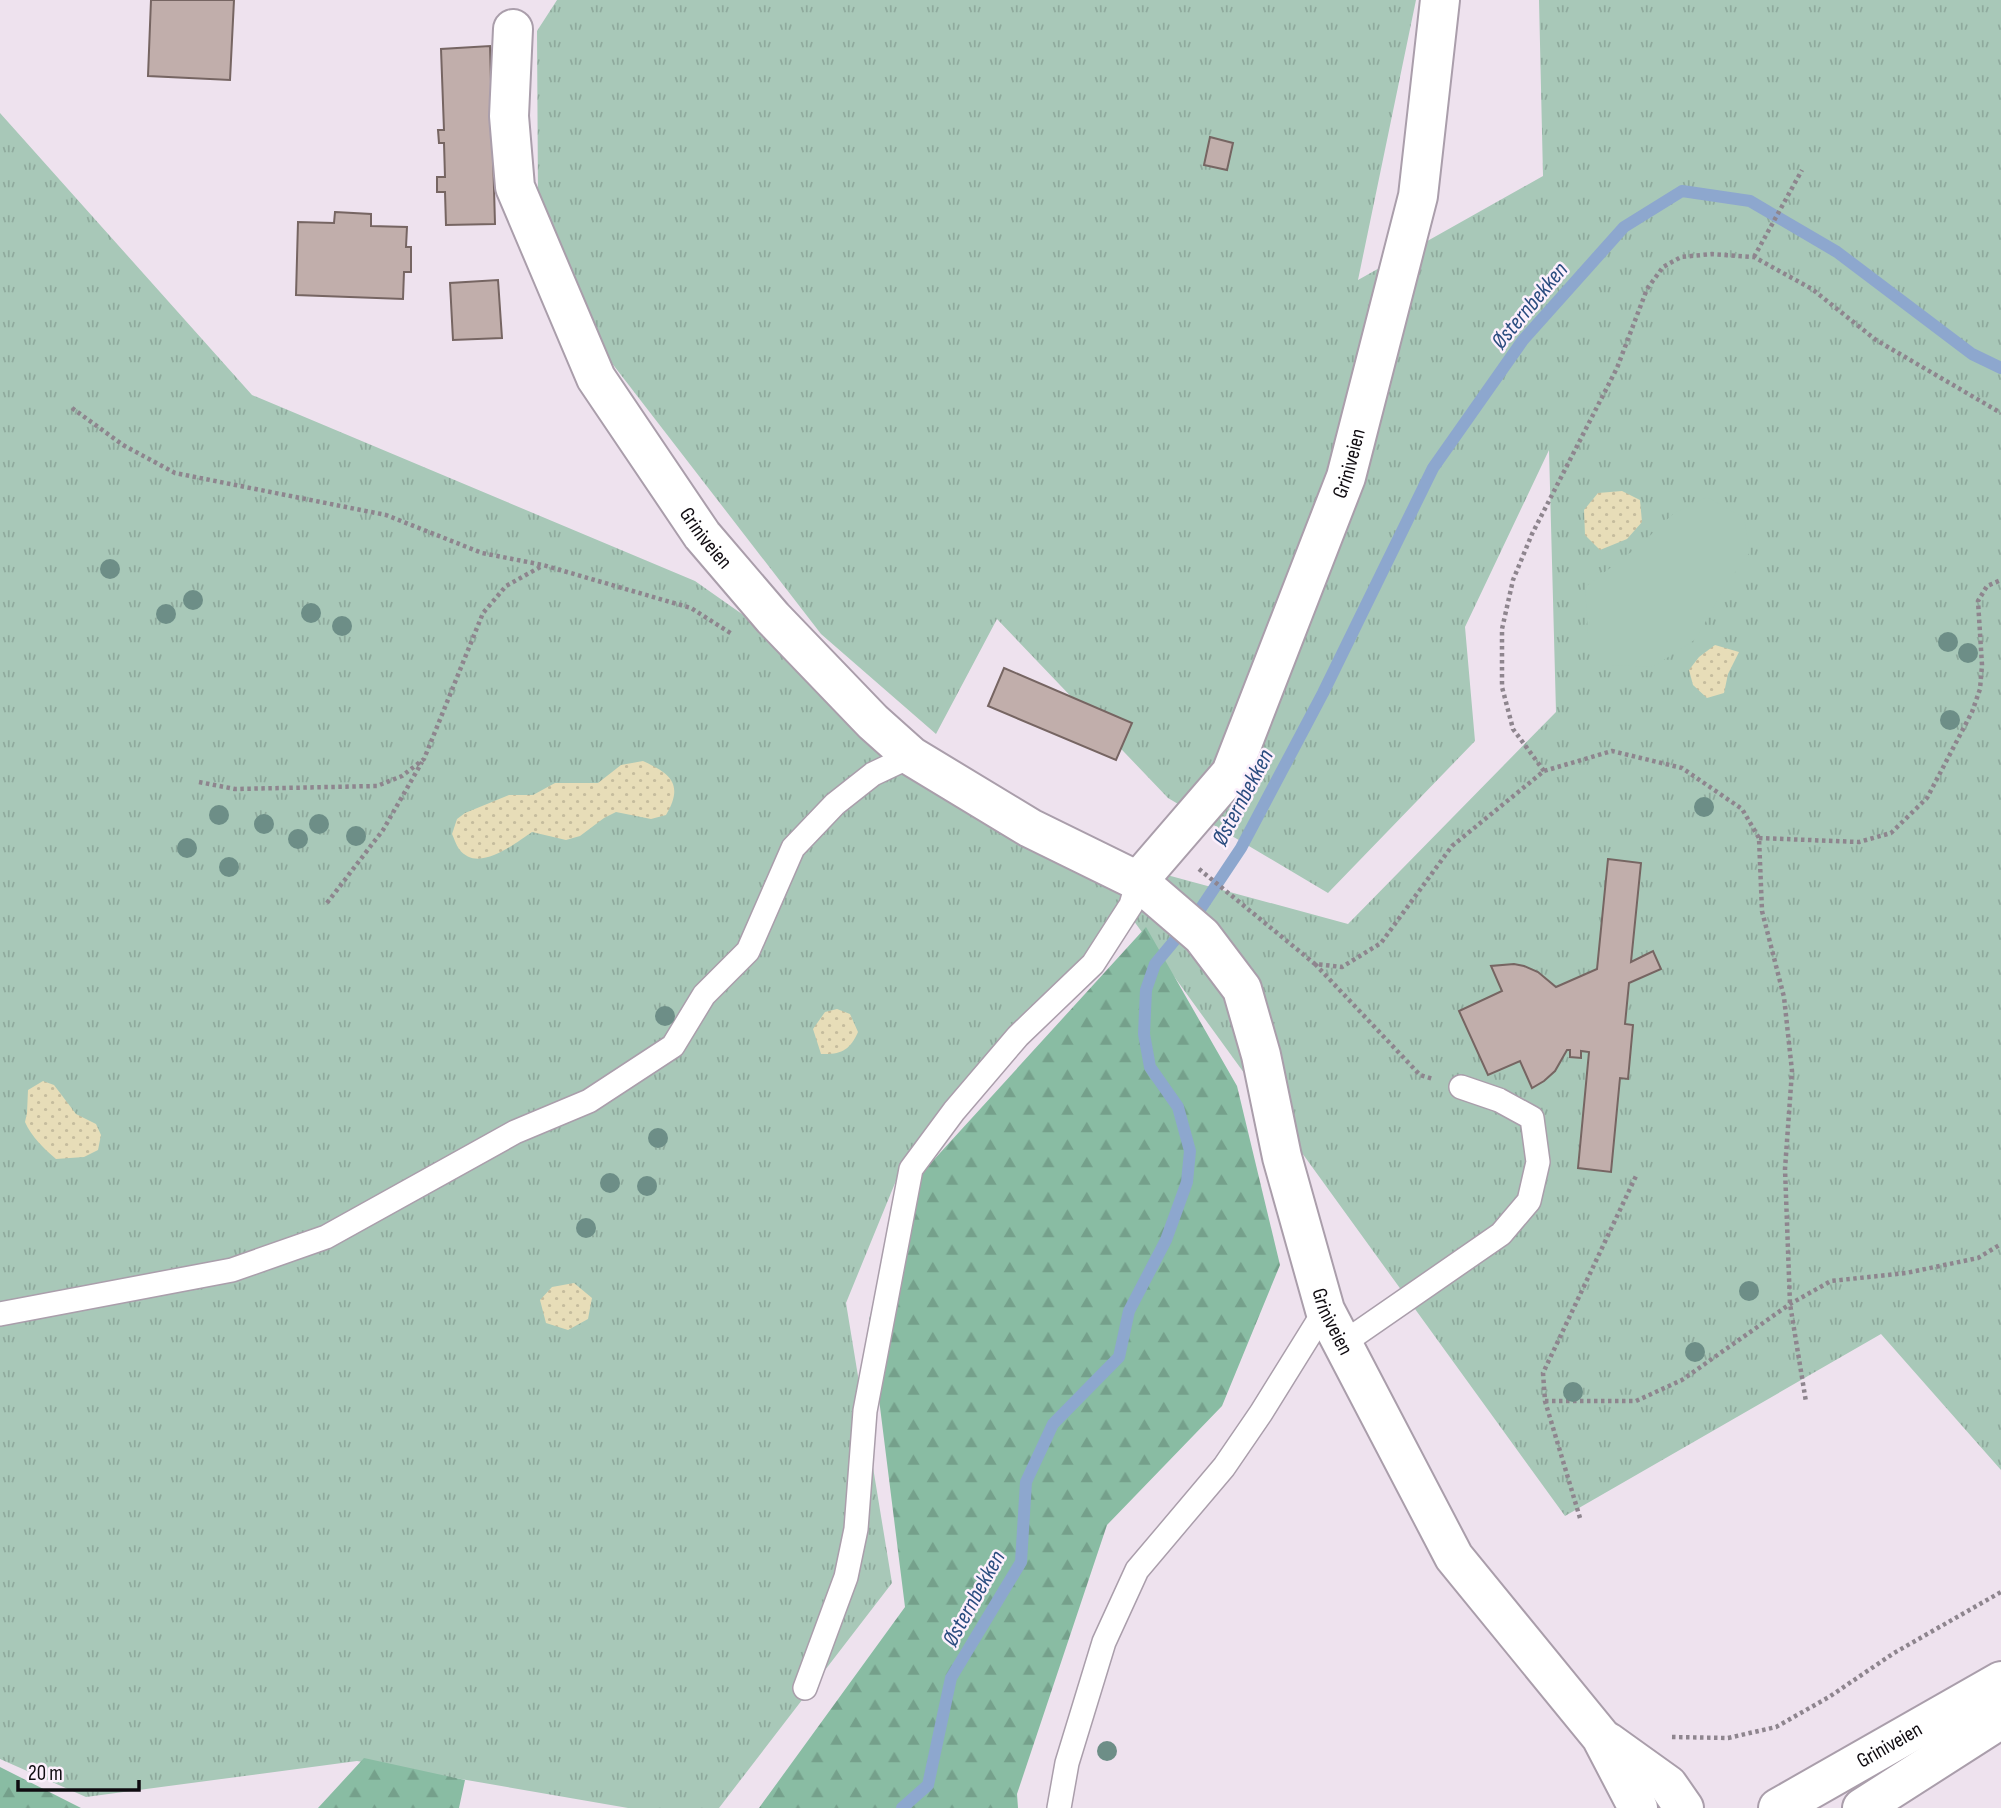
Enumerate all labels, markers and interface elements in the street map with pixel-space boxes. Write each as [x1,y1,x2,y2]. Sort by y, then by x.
water label: Østernbekken [1485,256,1574,355]
street label: Griniveien [1327,426,1371,502]
street label: Griniveien [674,503,737,574]
water label: Østernbekken [1206,744,1280,850]
street label: Griniveien [1306,1285,1358,1359]
water label: Østernbekken [936,1546,1012,1651]
street label: Griniveien [1852,1717,1927,1774]
scale bar [18,1748,138,1792]
text: 20 m [28,1761,63,1786]

